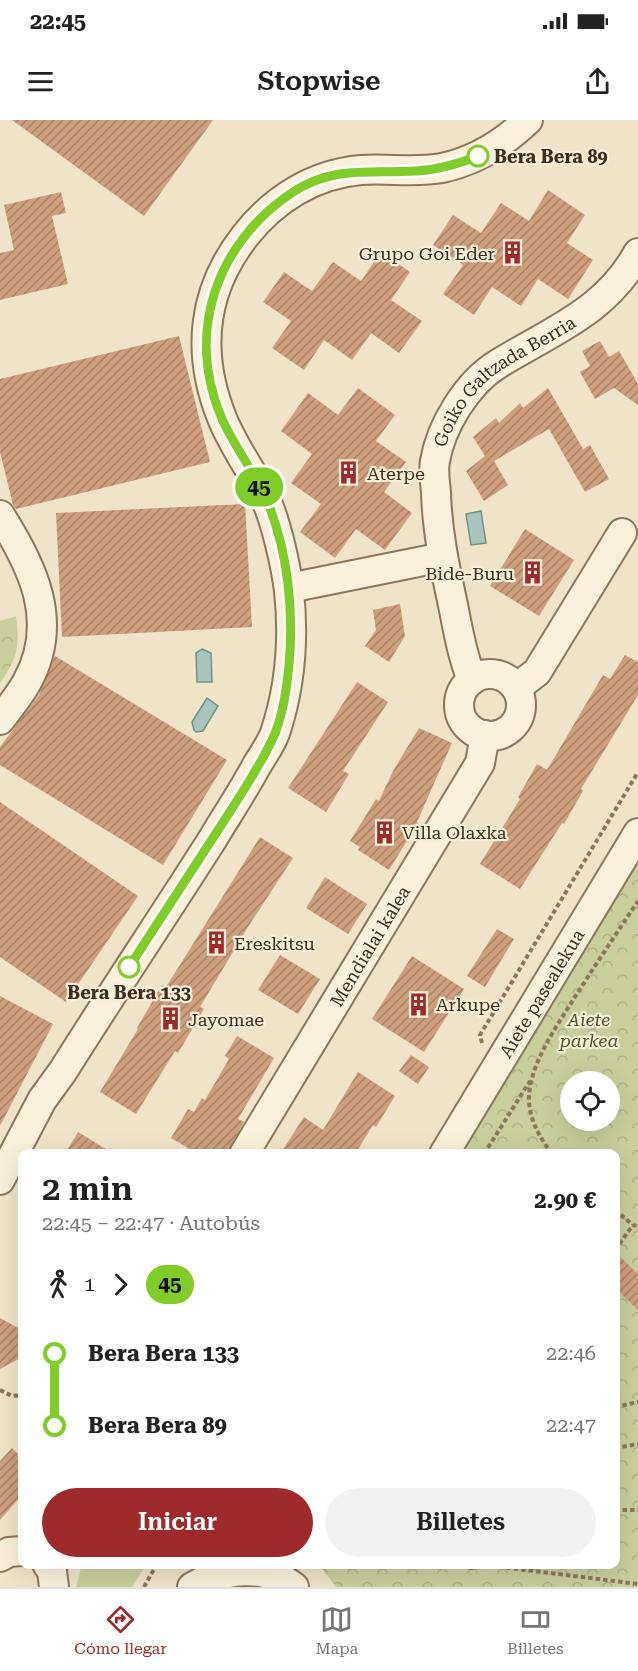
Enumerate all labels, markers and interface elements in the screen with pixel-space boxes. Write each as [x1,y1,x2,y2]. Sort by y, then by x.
text: 22:45 [30,9,86,34]
icon: menu [24,65,57,98]
text: Stopwise [258,65,380,97]
icon: share [581,65,614,98]
marker: Bera Bera 89 [467,145,489,167]
place label: Bera Bera 89 [494,146,608,167]
building icon: Grupo Goi Eder [500,240,526,266]
place label: Grupo Goi Eder [359,243,495,264]
street label: Goiko Galtzada Berria [429,311,579,449]
building icon: Aterpe [336,460,362,486]
place label: Aterpe [367,463,425,484]
line badge: 45 [232,468,286,506]
text: 45 [247,475,271,499]
building icon: Bide-Buru [519,560,545,586]
place label: Bide-Buru [425,563,514,584]
building icon: Villa Olaxka [371,819,397,845]
place label: Villa Olaxka [402,822,507,843]
street label: Mendialai kalea [325,882,414,1010]
street label: Aiete pasealekua [494,925,588,1061]
building icon: Ereskitsu [203,930,229,956]
place label: Ereskitsu [234,933,315,954]
marker: Bera Bera 133 [118,956,140,978]
place label: Bera Bera 133 [67,982,191,1003]
building icon: Arkupe [405,991,431,1017]
place label: Arkupe [436,994,500,1015]
building icon: Jayomae [157,1006,183,1032]
place label: Jayomae [188,1009,264,1030]
park label: Aiete parkea [558,1009,618,1051]
map controls [560,1071,620,1131]
button: locate [560,1071,620,1131]
text: 2 min [42,1169,133,1208]
text: 2.90 € [534,1188,596,1213]
text: 22:45 – 22:47 · Autobús [42,1211,260,1235]
icon: walk [42,1268,75,1301]
icon: forward [104,1268,137,1301]
text: 1 [84,1272,95,1296]
text: 45 [158,1272,182,1296]
text: Bera Bera 133 [88,1341,239,1366]
text: 22:46 [546,1341,596,1365]
text: Bera Bera 89 [88,1413,227,1438]
text: 22:47 [546,1413,596,1437]
button: Iniciar [42,1488,313,1557]
button: Billetes [325,1488,596,1557]
tab: Cómo llegar [74,1603,167,1658]
tab: Mapa [316,1603,358,1658]
tab: Billetes [507,1603,564,1658]

